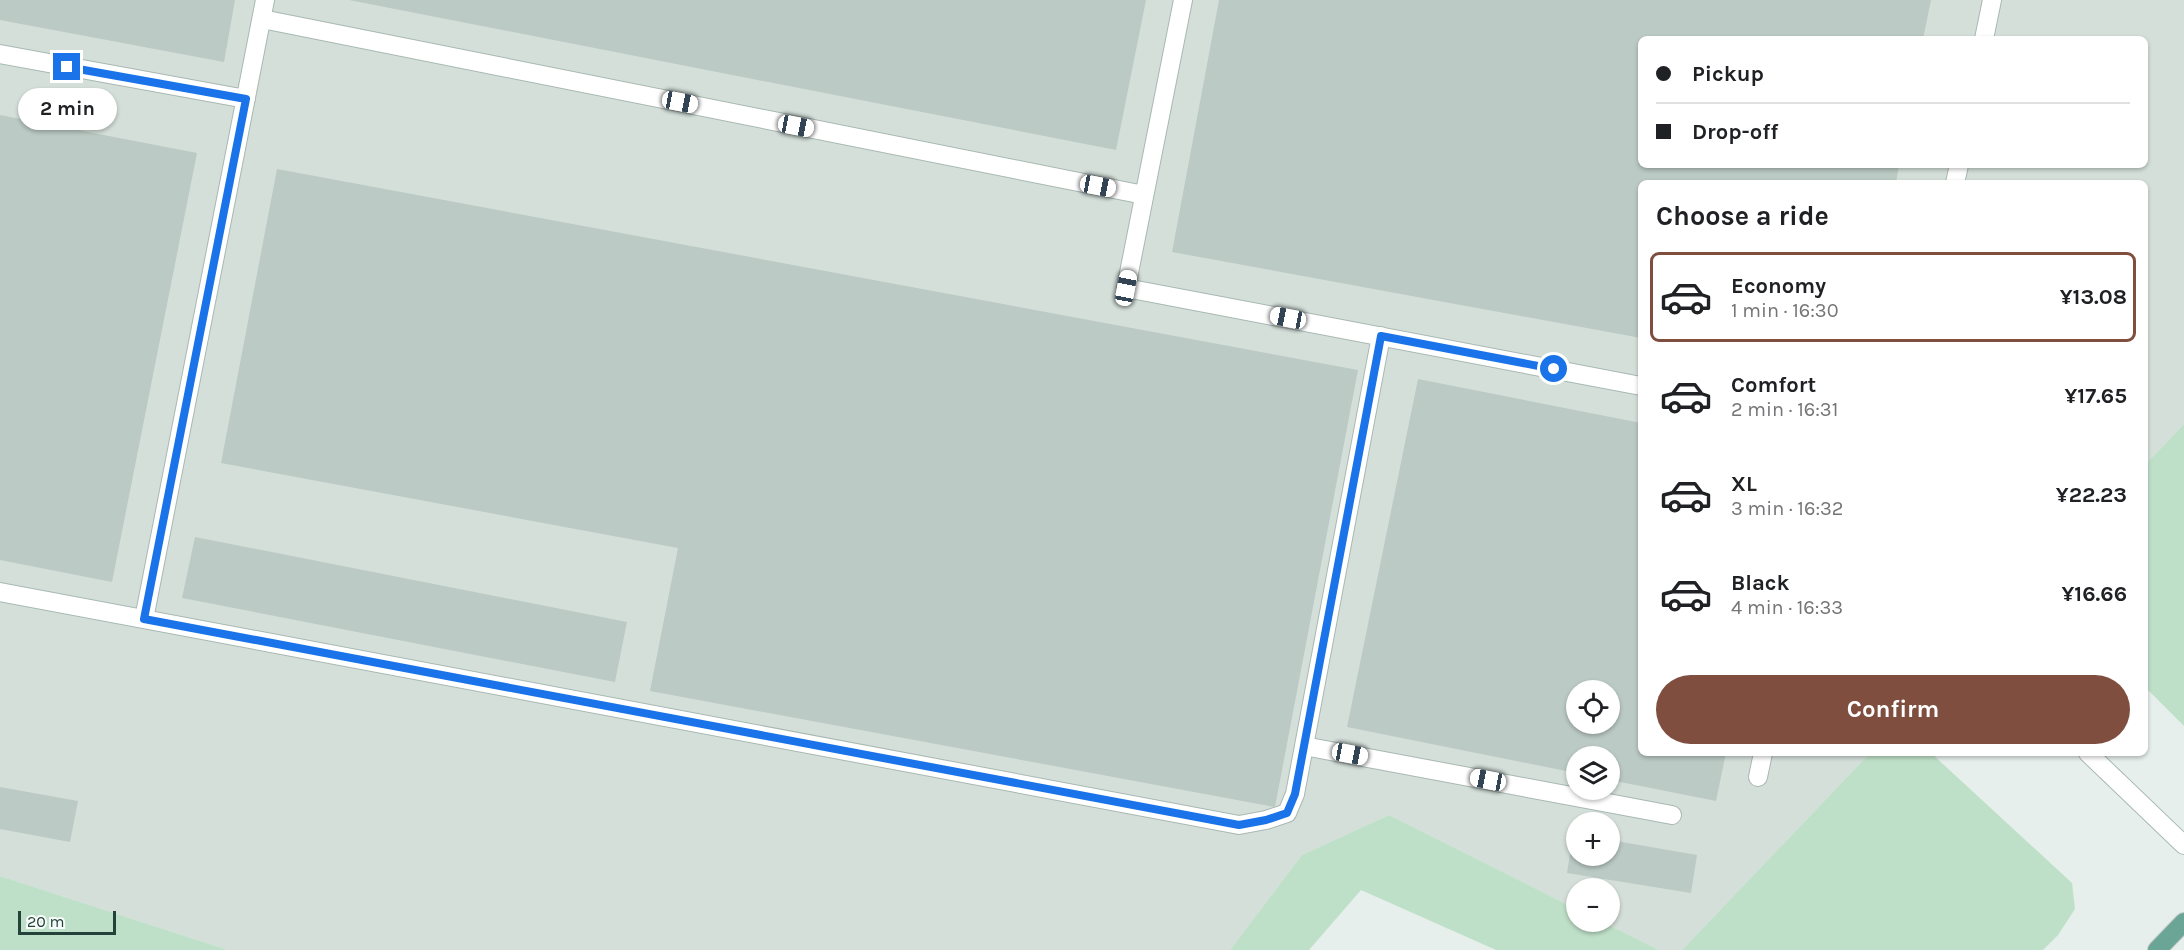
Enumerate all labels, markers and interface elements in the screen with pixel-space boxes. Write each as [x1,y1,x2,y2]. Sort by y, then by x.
route end [53,53,80,80]
text: Pickup [1692,61,1764,87]
callout: 2 min [17,88,116,130]
car [661,90,699,114]
text: 2 min [40,97,95,120]
car [777,114,815,138]
text: Drop-off [1692,119,1778,145]
car [1079,174,1117,198]
text: Choose a ride [1656,200,1829,232]
car [1114,269,1138,307]
icon: car [1659,270,1713,324]
text: Economy [1731,273,1826,299]
text: ¥13.08 [2060,284,2127,310]
text: 1 min · 16:30 [1731,299,1839,322]
car [1269,306,1307,330]
route start [1540,355,1567,382]
icon: car [1659,369,1713,423]
text: Comfort [1731,372,1816,398]
text: ¥17.65 [2064,383,2127,409]
text: 2 min · 16:31 [1731,398,1838,421]
icon: car [1659,468,1713,522]
text: XL [1731,471,1757,497]
text: ¥22.23 [2056,482,2127,508]
text: 3 min · 16:32 [1731,497,1843,520]
icon: car [1659,567,1713,621]
text: Black [1731,570,1790,596]
text: ¥16.66 [2061,581,2127,607]
text: 4 min · 16:33 [1731,596,1843,619]
button: Confirm [1656,675,2130,744]
map controls [1566,680,1620,932]
button: locate [1566,680,1620,734]
car [1331,742,1369,766]
button: layers [1566,746,1620,800]
car [1469,768,1507,792]
button: + [1566,812,1620,866]
button: − [1566,878,1620,932]
scale bar [18,908,116,936]
text: 20 m [27,912,65,931]

